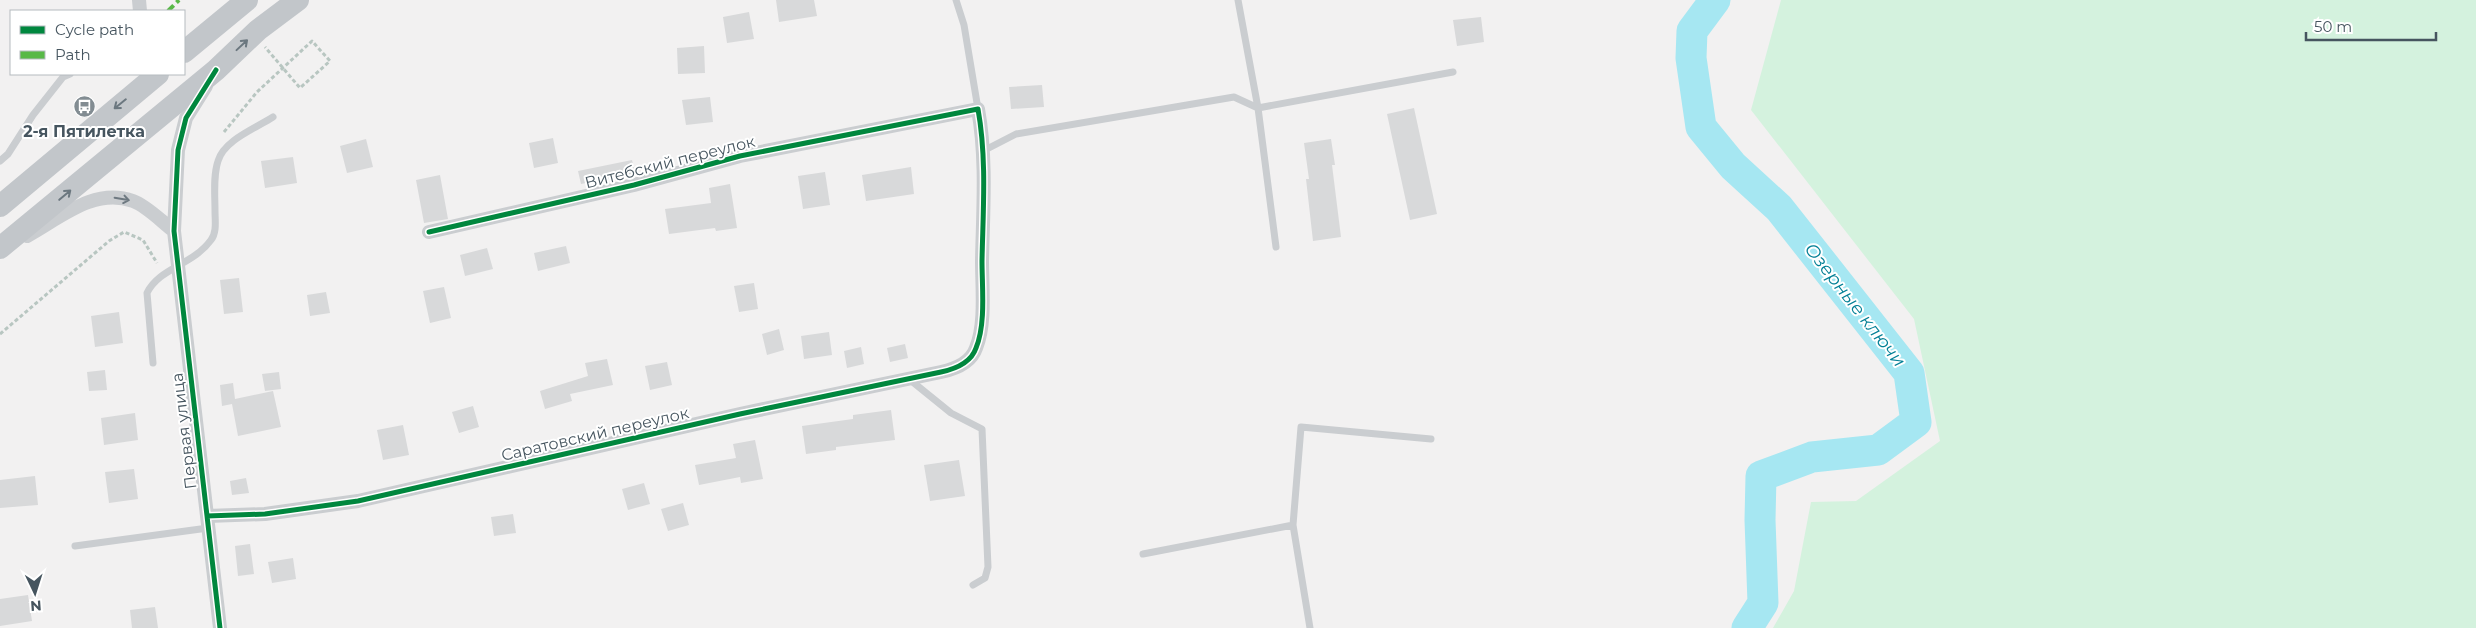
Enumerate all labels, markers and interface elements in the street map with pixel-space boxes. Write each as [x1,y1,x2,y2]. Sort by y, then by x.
legend [10,10,185,75]
scale bar [2306,10,2436,42]
text: 50 m [2314,17,2352,36]
text: Cycle path [55,20,134,39]
one-way arrow [236,39,249,51]
text: Path [55,45,91,64]
bus stop icon: 2-я Пятилетка [72,95,96,119]
one-way arrow [114,99,127,110]
place label: 2-я Пятилетка [23,122,145,141]
street label: Витебский переулок [583,131,758,192]
one-way arrow [58,189,71,200]
one-way arrow [114,195,130,205]
water label: Озерные ключи [1800,239,1910,371]
street label: Первая улица [167,372,201,490]
street label: Саратовский переулок [499,403,691,465]
north arrow [10,568,60,618]
text: N [30,597,42,615]

